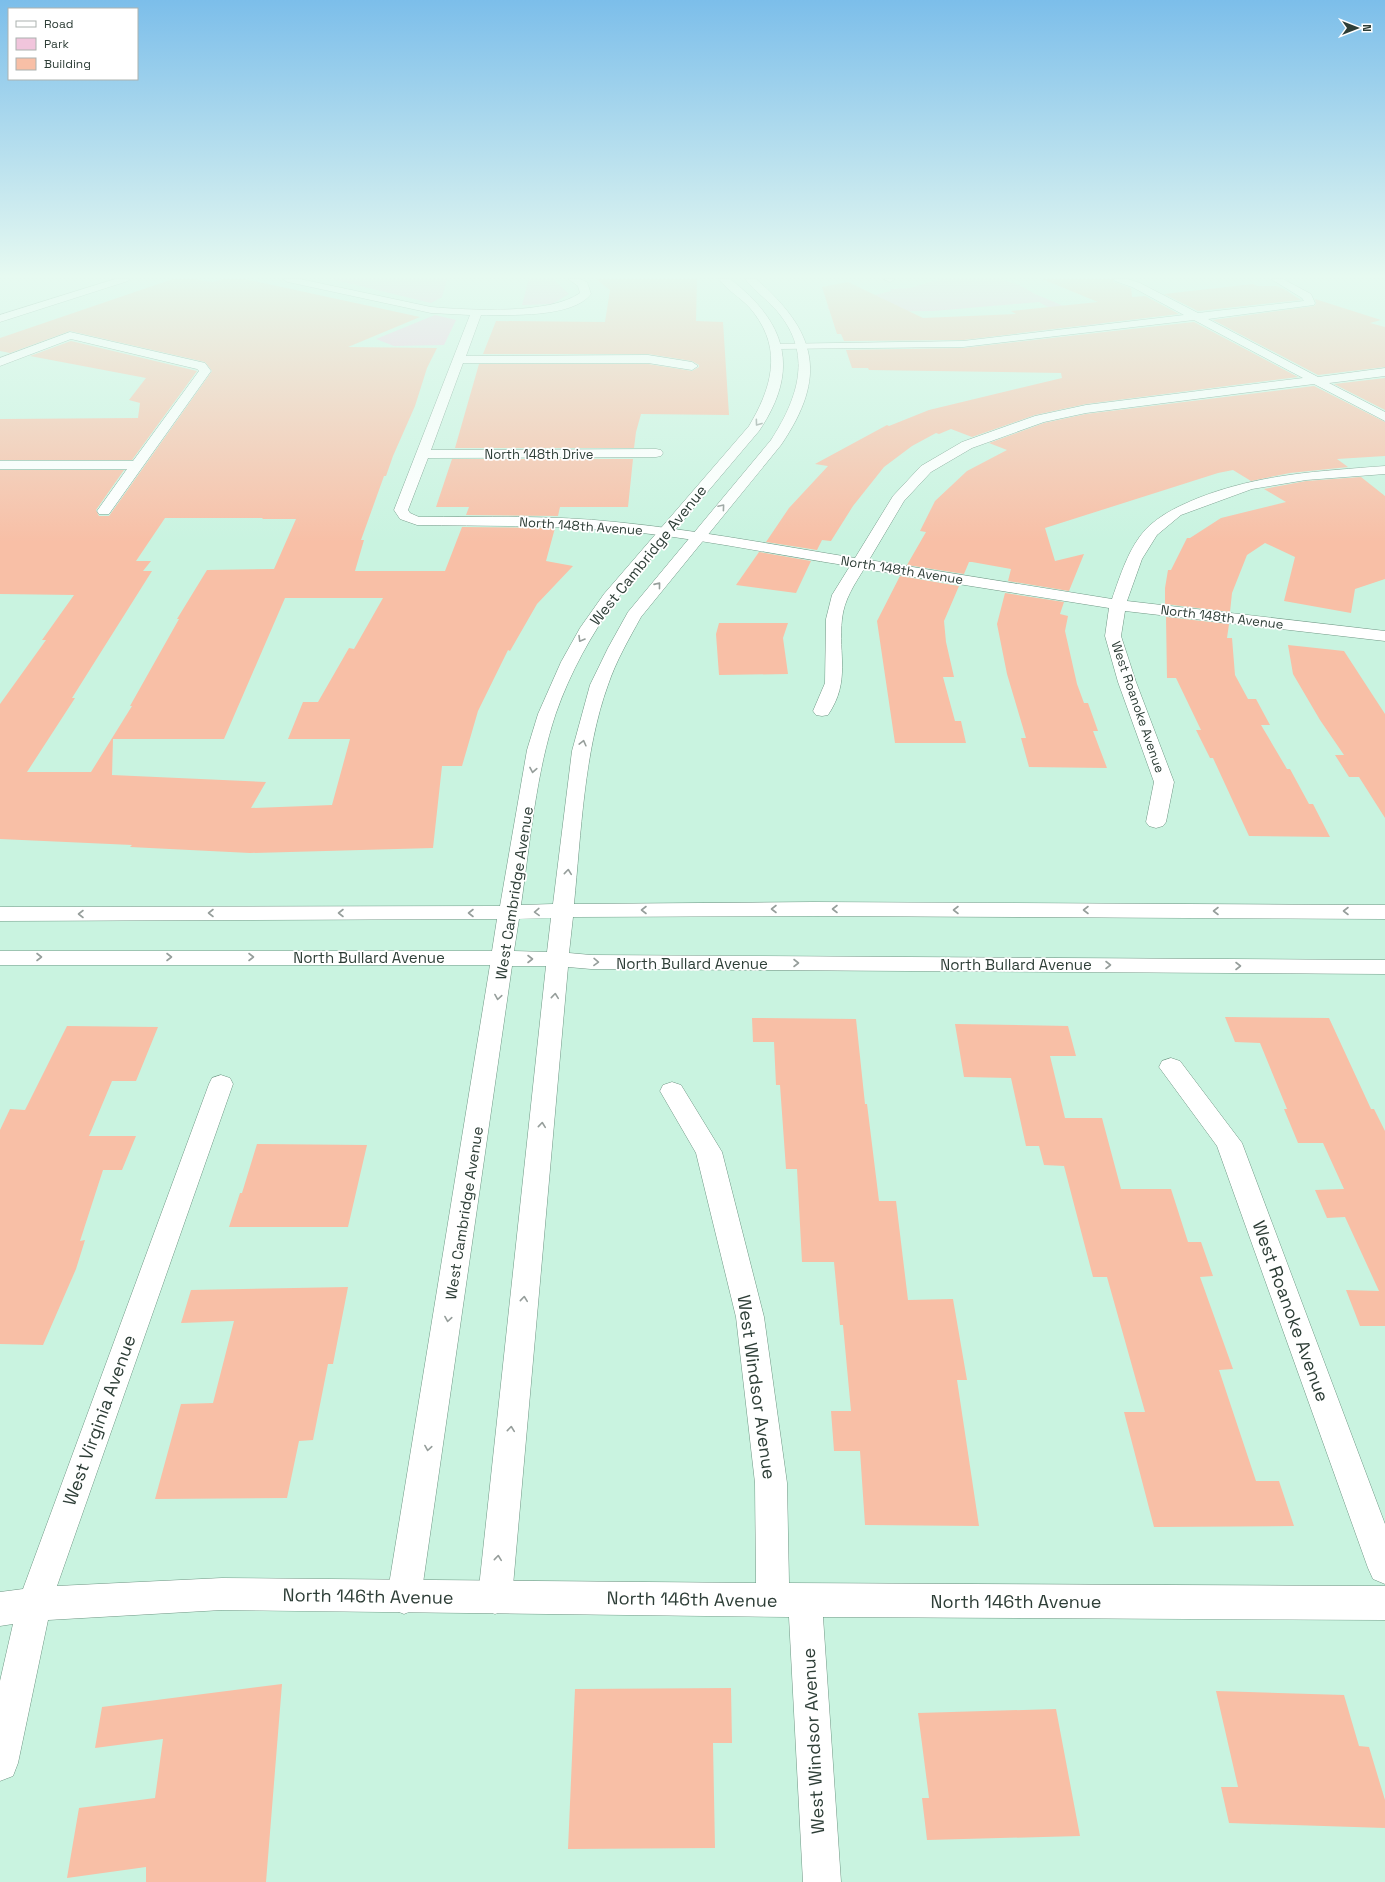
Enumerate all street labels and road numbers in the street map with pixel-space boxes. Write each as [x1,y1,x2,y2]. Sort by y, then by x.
street label: North 148th Drive [485,446,593,463]
street label: West Cambridge Avenue [585,481,711,629]
street label: North 148th Avenue [519,513,643,539]
street label: North 148th Avenue [840,552,964,588]
street label: North 148th Avenue [1160,601,1284,633]
street label: West Roanoke Avenue [1107,639,1169,775]
street label: West Cambridge Avenue [491,805,537,981]
street label: North Bullard Avenue [293,948,445,967]
street label: North Bullard Avenue [616,954,768,973]
street label: North Bullard Avenue [940,955,1092,974]
street label: West Cambridge Avenue [441,1125,487,1301]
street label: West Roanoke Avenue [1248,1217,1334,1405]
street label: West Windsor Avenue [733,1293,781,1481]
street label: West Virginia Avenue [57,1332,141,1508]
street label: North 146th Avenue [282,1583,454,1609]
street label: North 146th Avenue [606,1586,778,1612]
street label: North 146th Avenue [931,1590,1101,1613]
street label: West Windsor Avenue [797,1647,829,1835]

